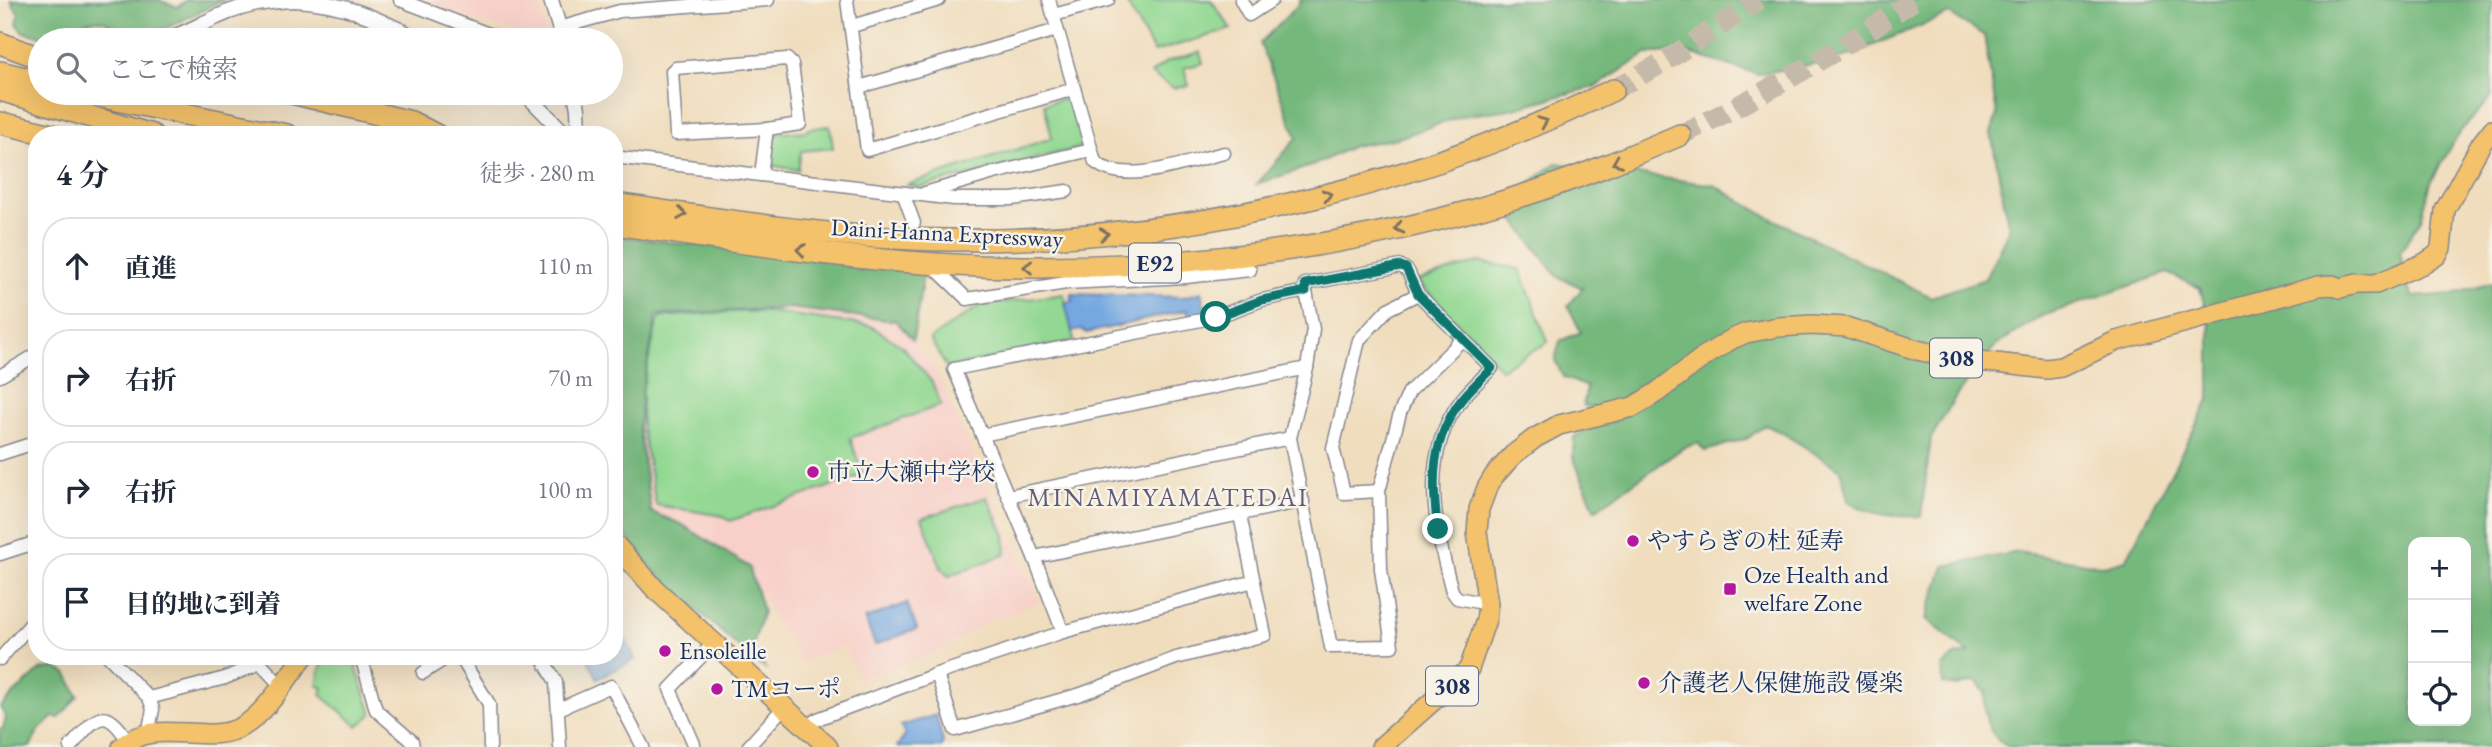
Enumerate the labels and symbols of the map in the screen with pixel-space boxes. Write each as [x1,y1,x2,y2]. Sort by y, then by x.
one-way arrow [1536,117,1548,131]
one-way arrow [1612,153,1624,167]
one-way arrow [1321,189,1333,203]
one-way arrow [676,206,688,221]
street label: Daini-Hanna Expressway [830,211,1064,254]
one-way arrow [1394,220,1406,234]
one-way arrow [1098,227,1109,242]
one-way arrow [795,243,807,258]
road number: E92 [1129,244,1181,282]
one-way arrow [1022,259,1033,275]
route start [1200,301,1231,332]
road number: 308 [1930,338,1982,378]
place label: 市立大瀬中学校 [827,456,995,487]
marker: 市立大瀬中学校 [805,464,821,480]
district label: MINAMIYAMATEDAI [1027,480,1309,514]
route end [1422,513,1453,544]
place label: やすらぎの杜 延寿 [1647,525,1844,556]
marker: やすらぎの杜 延寿 [1625,533,1641,549]
place label: Oze Health and welfare Zone [1744,559,1890,618]
marker: Oze Health and welfare Zone [1722,581,1738,597]
place label: Ensoleille [679,635,766,666]
marker: Ensoleille [657,643,673,659]
road number: 308 [1426,666,1478,706]
place label: 介護老人保健施設 優楽 [1658,667,1903,698]
place label: TMコーポ [731,673,841,704]
marker: 介護老人保健施設 優楽 [1636,675,1652,691]
marker: TMコーポ [709,681,725,697]

